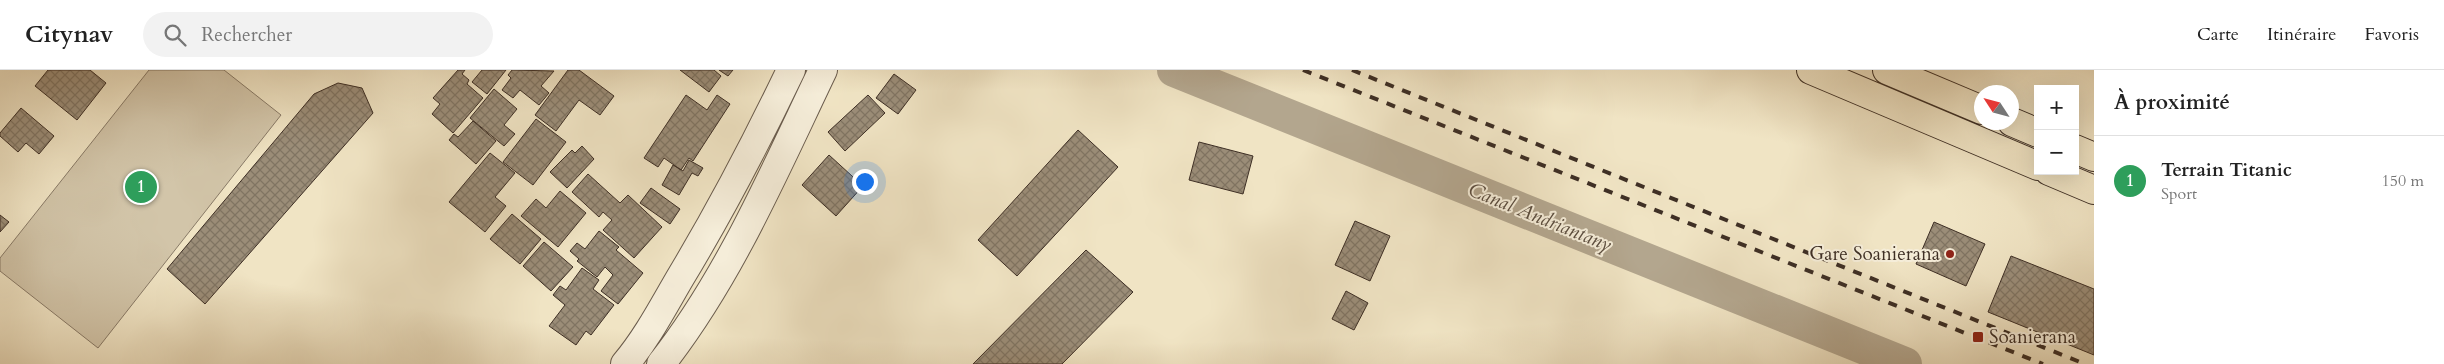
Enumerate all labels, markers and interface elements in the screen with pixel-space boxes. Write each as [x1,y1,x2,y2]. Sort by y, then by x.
search box [143,12,493,57]
text: Citynav [25,18,113,51]
icon: search [161,21,189,49]
text: Rechercher [201,22,292,48]
text: Carte [2197,22,2239,47]
text: Itinéraire [2267,22,2336,47]
text: Favoris [2364,22,2419,47]
north arrow [1974,85,2019,130]
map controls [2034,85,2079,175]
button: + [2034,85,2079,130]
text: À proximité [2114,88,2230,117]
button: − [2034,130,2079,175]
text: Terrain Titanic [2161,157,2292,183]
pin: 1 [125,168,157,206]
your location [852,169,878,195]
text: 1 [2126,170,2134,192]
text: 150 m [2382,170,2424,192]
water label: Canal Andriantany [1464,176,1616,258]
text: Sport [2161,183,2197,205]
place label: Gare Soanierana [1809,241,1940,267]
marker: Gare Soanierana [1944,248,1956,260]
place label: Soanierana [1989,324,2076,350]
marker: Soanierana [1971,330,1985,344]

